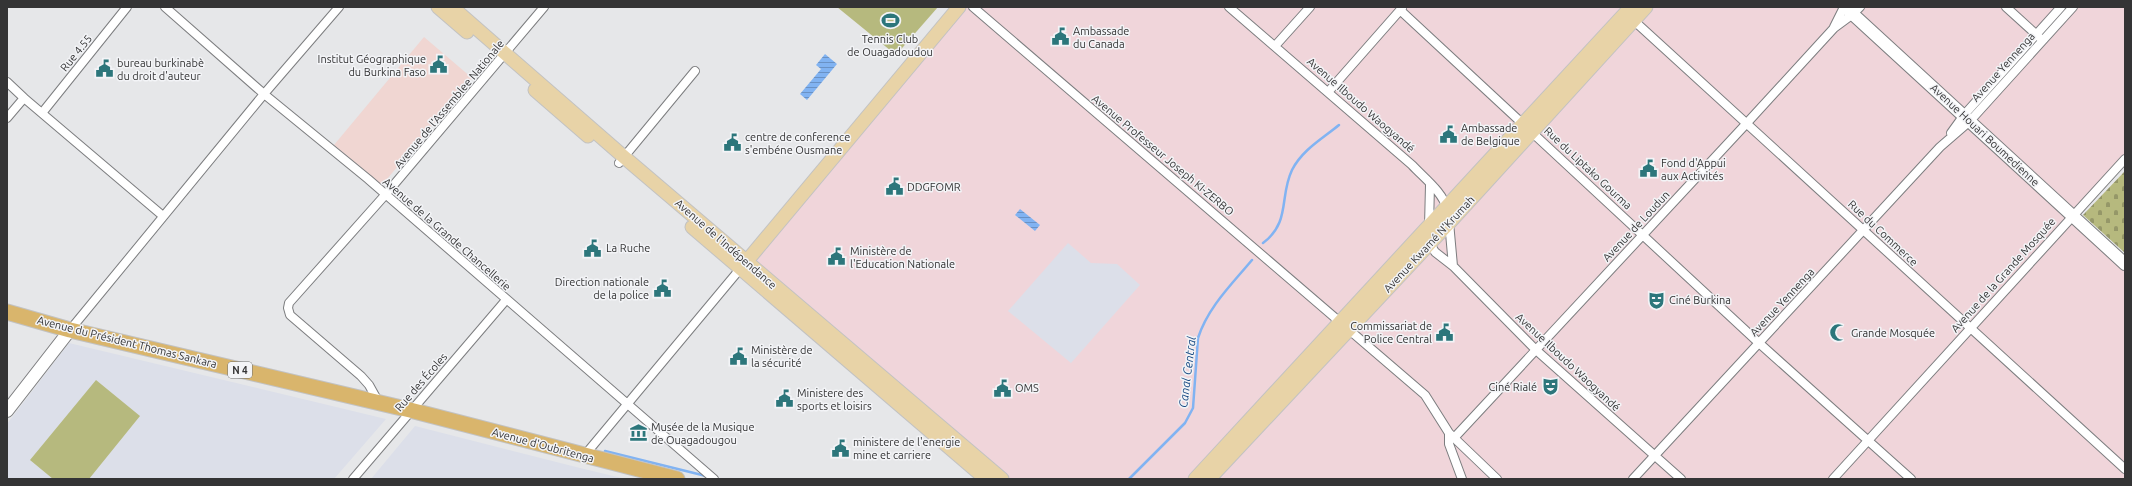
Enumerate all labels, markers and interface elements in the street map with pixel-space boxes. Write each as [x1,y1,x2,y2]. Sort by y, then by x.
sports icon: Tennis Club de Ouagadoudou [880,11,900,31]
place label: Ambassade du Canada [1073,25,1129,50]
public building icon: Ambassade du Canada [1050,27,1070,47]
street label: Avenue Yennenga [1969,30,2037,104]
street label: Rue 4.55 [58,32,94,74]
place label: Tennis Club de Ouagadoudou [847,33,933,58]
street label: Avenue de l'Assemblee Nationale [392,37,506,171]
place label: Institut Géographique du Burkina Faso [318,53,426,78]
public building icon: Institut Géographique du Burkina Faso [429,55,449,75]
street label: Avenue Ilboudo Waogyandé [1305,55,1417,155]
place label: bureau burkinabè du droit d'auteur [117,57,204,82]
public building icon: bureau burkinabè du droit d'auteur [94,59,114,79]
street label: Avenue Houari Boumedienne [1928,81,2042,189]
street label: Avenue Professeur Joseph KI-ZERBO [1090,92,1236,218]
place label: Ambassade de Belgique [1461,122,1520,147]
public building icon: Ambassade de Belgique [1438,124,1458,144]
street label: Rue du Liptako Gourma [1542,124,1634,212]
place label: centre de conference s'embéne Ousmane [745,131,850,156]
public building icon: centre de conference s'embéne Ousmane [722,133,742,153]
place label: Fond d'Appui aux Activités [1661,157,1726,182]
public building icon: Fond d'Appui aux Activités [1638,159,1658,179]
street label: Avenue de la Grande Chancellerie [381,175,513,293]
public building icon: DDGFOMR [884,177,904,197]
place label: DDGFOMR [907,181,961,193]
street label: Avenue de Loudun [1600,188,1672,264]
street label: Avenue Kwamé N'Krumah [1381,193,1477,295]
street label: Avenue de l'Indépendance [673,197,779,291]
street label: Rue du Commerce [1846,198,1920,268]
street label: Avenue de la Grande Mosquée [1948,215,2058,335]
public building icon: La Ruche [583,238,603,258]
place label: La Ruche [606,242,650,254]
place label: Ministère de l'Education Nationale [850,245,955,270]
public building icon: Ministère de l'Education Nationale [827,247,847,267]
street label: Avenue Yennenga [1747,266,1817,338]
place label: Direction nationale de la police [555,276,649,301]
public building icon: Direction nationale de la police [652,278,672,298]
theatre icon: Ciné Burkina [1646,290,1666,310]
place label: Ciné Burkina [1669,294,1731,306]
street label: Avenue Ilboudo Waogyandé [1513,311,1623,413]
street label: Avenue du Président Thomas Sankara [36,314,218,370]
place label: Commissariat de Police Central [1350,320,1432,345]
public building icon: Commissariat de Police Central [1435,322,1455,342]
mosque icon: Grande Mosquée [1828,323,1848,343]
place label: Grande Mosquée [1851,327,1935,339]
water label: Canal Central [1176,335,1198,409]
place label: Ministère de la sécurité [751,344,813,369]
public building icon: Ministère de la sécurité [728,346,748,366]
street label: Rue des Écoles [392,350,450,413]
road number: N 4 [228,362,252,378]
theatre icon: Ciné Rialé [1540,377,1560,397]
public building icon: OMS [992,378,1012,398]
place label: Ciné Rialé [1489,381,1537,393]
place label: OMS [1015,382,1039,394]
place label: Ministere des sports et loisirs [797,387,872,412]
public building icon: Ministere des sports et loisirs [774,389,794,409]
place label: Musée de la Musique de Ouagadougou [651,421,754,446]
museum icon: Musée de la Musique de Ouagadougou [628,423,648,443]
street label: Avenue d'Oubritenga [491,426,595,464]
place label: ministere de l'energie mine et carriere [853,436,960,461]
public building icon: ministere de l'energie mine et carriere [830,438,850,458]

